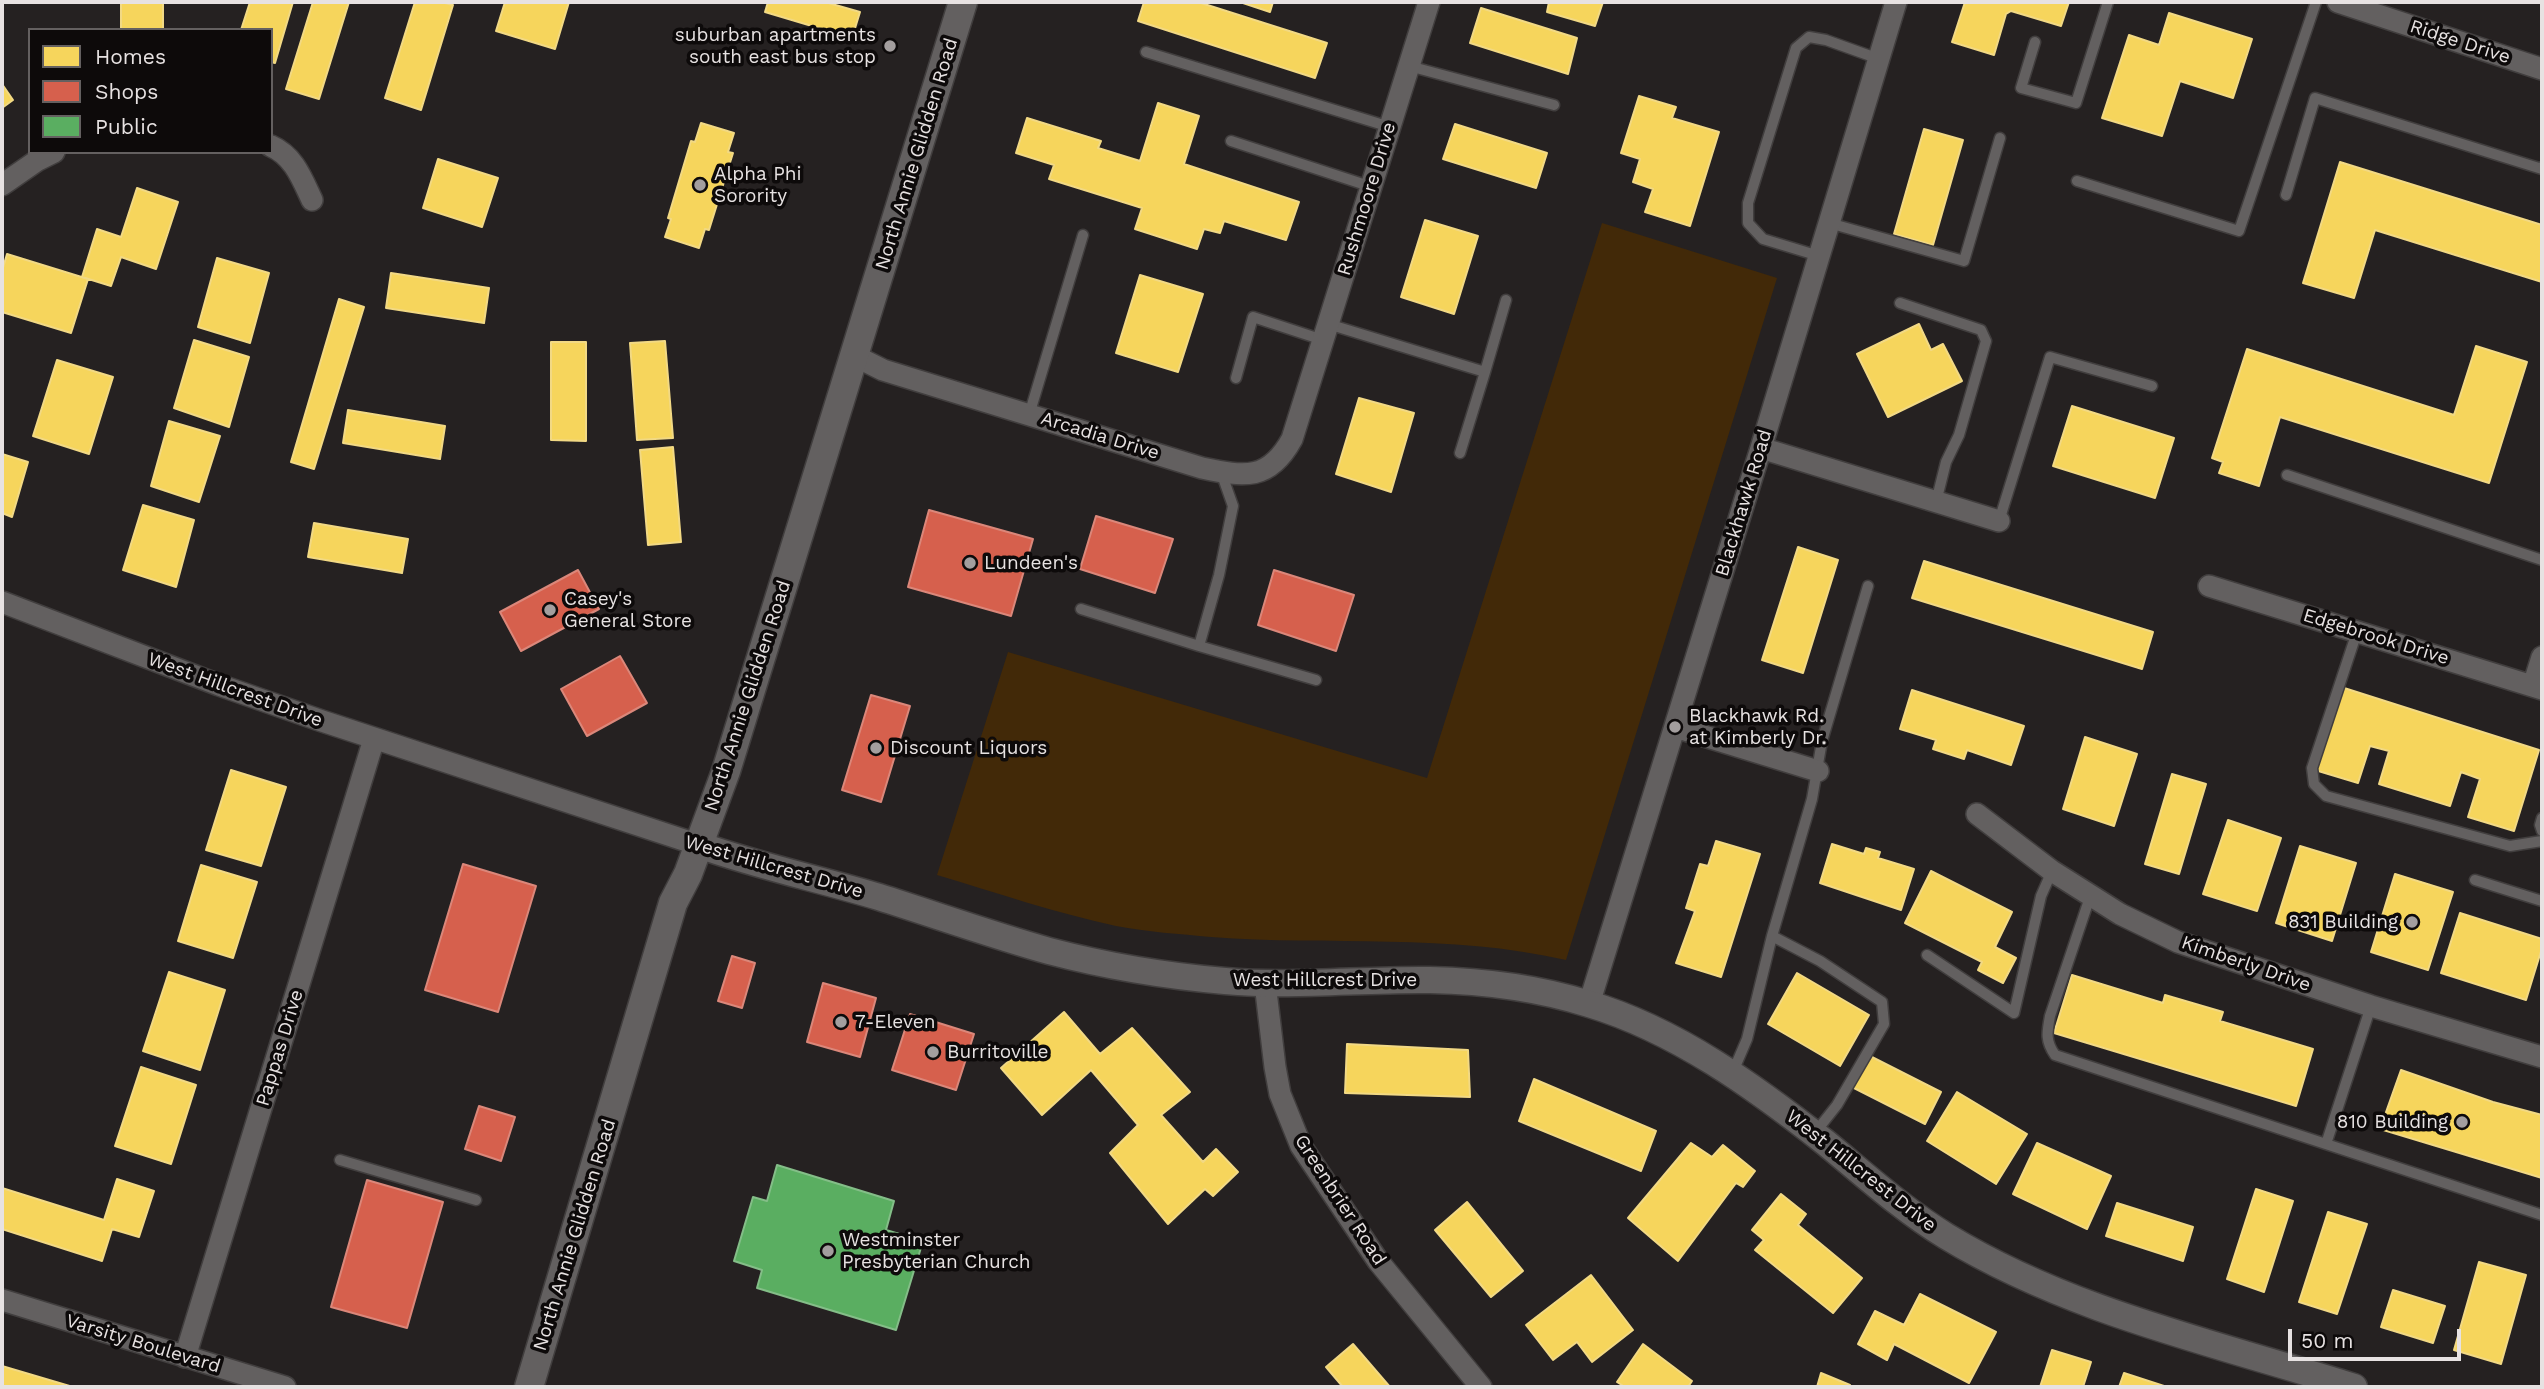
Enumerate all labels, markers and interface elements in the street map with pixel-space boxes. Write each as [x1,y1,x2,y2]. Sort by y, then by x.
street label: Ridge Drive [2407,15,2513,69]
place label: suburban apartments south east bus stop [675,24,876,68]
legend [28,28,273,154]
street label: North Annie Glidden Road [871,35,963,273]
marker: suburban apartments south east bus stop [882,38,898,54]
text: Homes [95,44,166,69]
text: Shops [95,79,158,104]
text: Public [95,114,158,139]
street label: Rushmoore Drive [1333,120,1401,278]
place label: Alpha Phi Sorority [714,163,802,207]
marker: Alpha Phi Sorority [692,177,708,193]
street label: Arcadia Drive [1038,407,1162,465]
street label: Blackhawk Road [1711,427,1777,579]
place label: Lundeen's [984,552,1078,574]
marker: Lundeen's [962,555,978,571]
street label: North Annie Glidden Road [700,578,796,814]
place label: Casey's General Store [564,588,692,632]
marker: Casey's General Store [542,602,558,618]
street label: Edgebrook Drive [2300,604,2452,670]
street label: West Hillcrest Drive [144,648,326,732]
place label: Blackhawk Rd. at Kimberly Dr. [1689,705,1827,749]
marker: Blackhawk Rd. at Kimberly Dr. [1667,719,1683,735]
place label: Discount Liquors [890,737,1047,759]
marker: Discount Liquors [868,740,884,756]
street label: West Hillcrest Drive [682,831,866,903]
place label: 831 Building [2288,911,2398,933]
marker: 831 Building [2404,914,2420,930]
street label: Kimberly Drive [2178,931,2314,997]
street label: West Hillcrest Drive [1233,969,1417,991]
street label: Pappas Drive [251,987,309,1109]
place label: 7-Eleven [855,1011,936,1033]
marker: 7-Eleven [833,1014,849,1030]
place label: Burritoville [947,1041,1049,1063]
marker: Burritoville [925,1044,941,1060]
street label: West Hillcrest Drive [1781,1105,1941,1237]
place label: 810 Building [2337,1111,2448,1133]
marker: 810 Building [2454,1114,2470,1130]
street label: North Annie Glidden Road [529,1116,621,1354]
street label: Greenbrier Road [1289,1130,1391,1270]
place label: Westminster Presbyterian Church [842,1229,1031,1273]
marker: Westminster Presbyterian Church [820,1243,836,1259]
street label: Varsity Boulevard [63,1310,223,1378]
scale bar [2292,1316,2465,1360]
text: 50 m [2301,1328,2353,1353]

